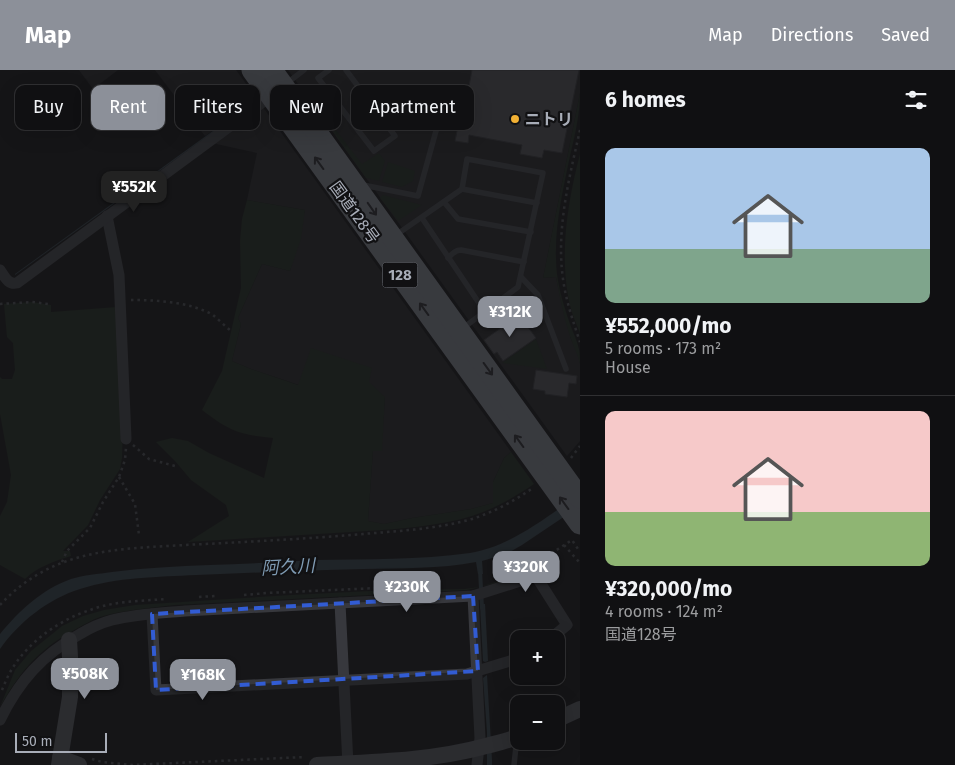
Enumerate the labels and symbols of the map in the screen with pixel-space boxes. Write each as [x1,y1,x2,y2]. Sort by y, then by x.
place label: ニトリ [525,110,573,129]
marker: ニトリ [509,113,521,125]
one-way arrow [314,156,324,170]
pin: ¥552K [99,170,169,213]
street label: 国道128号 [326,178,383,247]
one-way arrow [367,202,377,216]
road number: 128 [382,262,418,288]
pin: ¥312K [475,296,545,338]
one-way arrow [419,302,429,316]
one-way arrow [482,362,493,376]
one-way arrow [514,434,524,448]
one-way arrow [559,496,569,510]
pin: ¥320K [491,550,561,593]
water label: 阿久川 [260,554,318,579]
pin: ¥230K [372,570,442,613]
pin: ¥508K [50,658,120,700]
pin: ¥168K [168,658,238,701]
scale bar [15,730,108,753]

